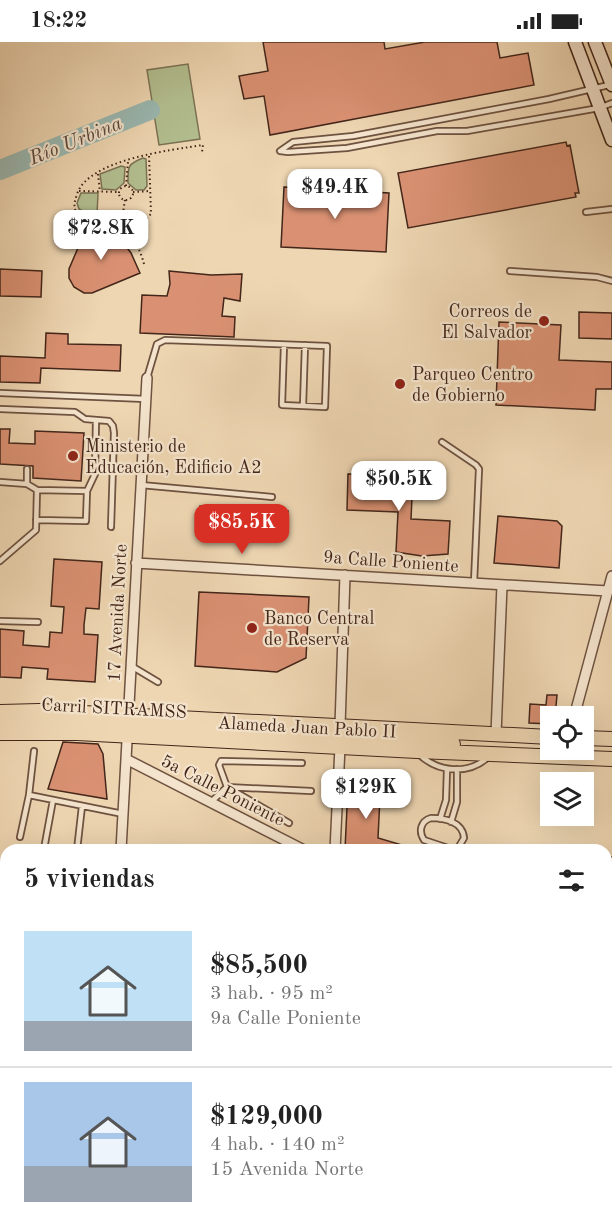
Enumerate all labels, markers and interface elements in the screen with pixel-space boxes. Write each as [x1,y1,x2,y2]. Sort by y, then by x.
text: 18:22 [30,10,87,32]
water label: Río Urbina [25,114,125,170]
pin: $49.4K [286,169,384,220]
text: $49.4K [301,178,369,198]
pin: $72.8K [52,210,150,261]
text: $72.8K [67,219,135,239]
place label: Correos de El Salvador [441,303,533,342]
marker: Correos de El Salvador [537,314,551,328]
place label: Parqueo Centro de Gobierno [412,366,533,405]
marker: Parqueo Centro de Gobierno [393,377,407,391]
place label: Ministerio de Educación, Edificio A2 [85,438,262,477]
marker: Ministerio de Educación, Edificio A2 [66,449,80,463]
pin: $50.5K [350,461,448,512]
text: $50.5K [365,470,433,490]
pin: $85.5K [193,504,291,555]
text: $85.5K [208,513,276,533]
street label: 17 Avenida Norte [105,544,131,682]
street label: 9a Calle Poniente [323,548,459,576]
place label: Banco Central de Reserva [264,610,374,649]
marker: Banco Central de Reserva [245,621,259,635]
street label: Carril SITRAMSS [41,696,187,722]
map controls [540,706,594,826]
button: locate [540,706,594,760]
street label: Alameda Juan Pablo II [217,714,397,742]
street label: 5a Calle Poniente [158,752,287,830]
pin: $129K [324,769,408,820]
button: layers [540,772,594,826]
text: $129K [335,778,397,798]
icon: filters [555,864,588,897]
text: 5 viviendas [24,867,154,893]
text: $85,500 [210,953,308,979]
icon: home [72,955,144,1027]
text: 3 hab. · 95 m² [210,984,333,1004]
text: 9a Calle Poniente [210,1009,361,1029]
text: $129,000 [210,1104,323,1130]
icon: home [72,1106,144,1178]
text: 4 hab. · 140 m² [210,1135,344,1155]
text: 15 Avenida Norte [210,1160,363,1180]

